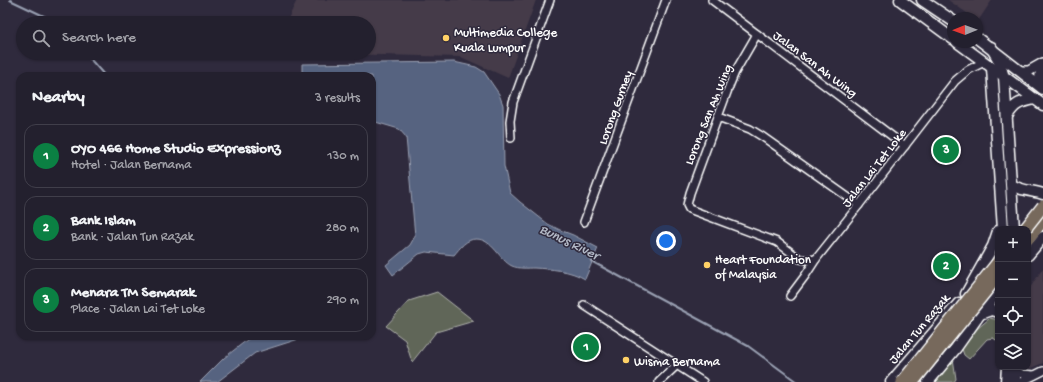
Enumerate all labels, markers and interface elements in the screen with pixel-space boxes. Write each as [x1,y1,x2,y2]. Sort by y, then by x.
north arrow [947,12,983,48]
search box [16,16,376,60]
place label: Multimedia College Kuala Lumpur [454,26,557,56]
icon: search [30,27,52,49]
text: Search here [62,29,136,47]
street label: Jalan San Ah Wing [770,29,859,101]
marker: Multimedia College Kuala Lumpur [441,33,451,43]
street label: Lorong San Ah Wing [682,62,736,167]
street label: Lorong Gurney [596,68,637,147]
text: Nearby [32,88,85,108]
text: 3 results [315,91,360,106]
street label: Jalan Lai Tet Loke [840,126,910,211]
pin: 3 [933,135,959,165]
text: OYO 466 Home Studio Expressionz [71,140,281,158]
text: 1 [43,149,49,164]
text: 130 m [327,149,359,164]
text: Hotel · Jalan Bernama [71,158,192,173]
text: Bank Islam [71,212,136,230]
text: 2 [43,221,49,236]
text: 280 m [326,221,359,236]
water label: Bunus River [536,222,604,266]
map controls [995,226,1031,370]
button: + [995,226,1031,262]
text: Bank · Jalan Tun Razak [71,230,194,245]
your location [656,231,676,251]
pin: 2 [933,251,959,281]
place label: Heart Foundation of Malaysia [715,253,812,283]
marker: Heart Foundation of Malaysia [702,260,712,270]
button: − [995,262,1031,298]
text: Menara TM Semarak [71,284,196,302]
street label: Jalan Tun Razak [886,291,954,368]
text: 3 [43,293,49,308]
text: 290 m [326,293,359,308]
button: locate [995,298,1031,334]
text: Place · Jalan Lai Tet Loke [71,302,205,317]
pin: 1 [573,332,599,362]
button: layers [995,334,1031,370]
marker: Wisma Bernama [621,355,631,365]
place label: Wisma Bernama [634,355,721,370]

